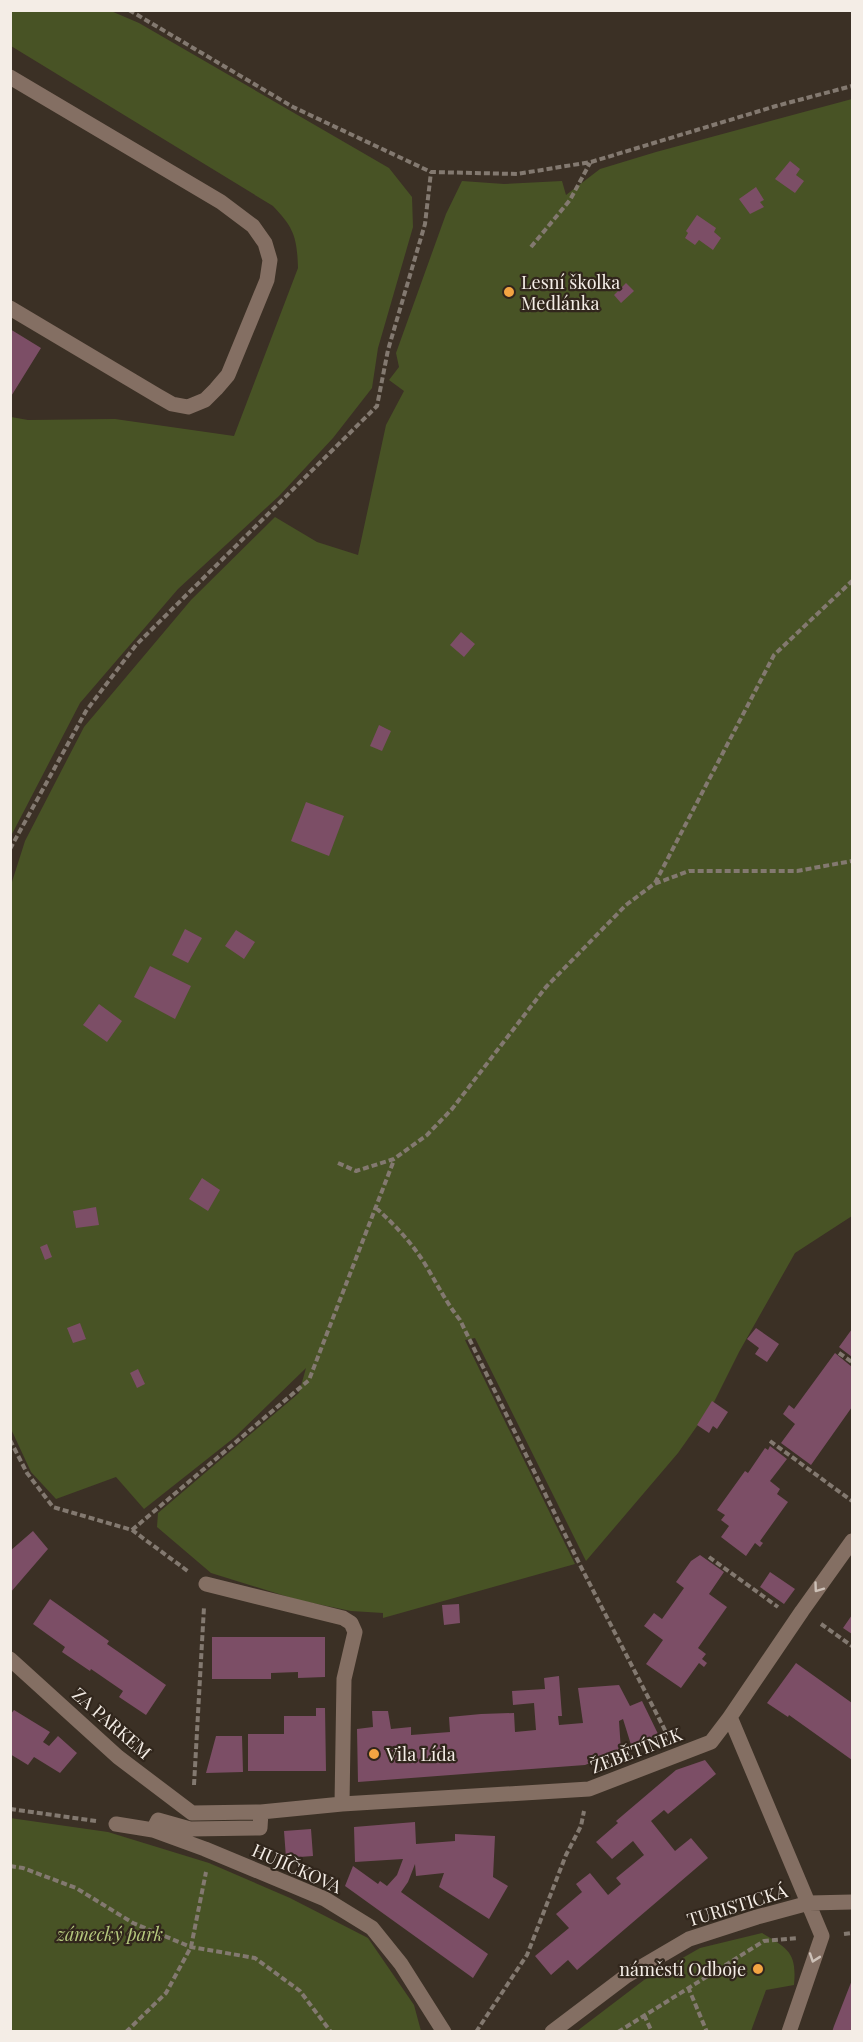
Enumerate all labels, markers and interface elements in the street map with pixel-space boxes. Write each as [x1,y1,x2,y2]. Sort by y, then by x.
place label: Lesní školka Medlánka [521,270,620,315]
marker: Lesní školka Medlánka [502,285,516,299]
one-way arrow [814,1582,825,1593]
street label: ZA PARKEM [67,1682,157,1764]
street label: ŽEBĚTÍNEK [587,1721,686,1778]
place label: Vila Lída [385,1742,456,1766]
marker: Vila Lída [367,1747,381,1761]
street label: HUJÍČKOVA [248,1838,346,1899]
street label: TURISTICKÁ [684,1878,791,1932]
park label: zámecký park [56,1922,163,1946]
one-way arrow [809,1952,822,1963]
place label: náměstí Odboje [619,1957,746,1981]
marker: náměstí Odboje [751,1962,765,1976]

